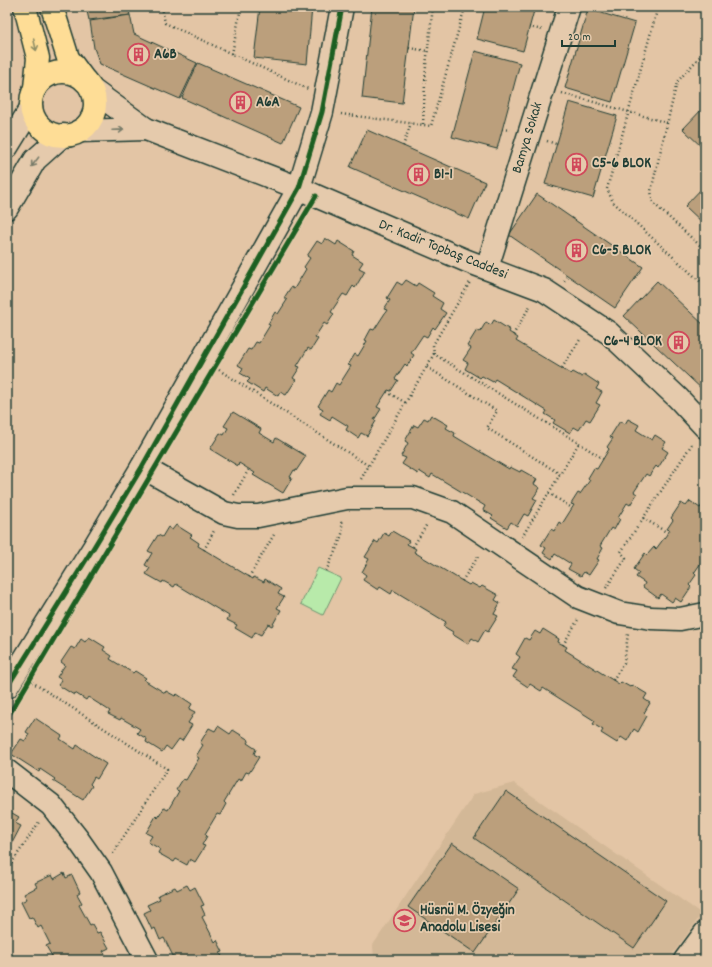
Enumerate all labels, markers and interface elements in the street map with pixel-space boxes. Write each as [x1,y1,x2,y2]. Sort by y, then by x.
scale bar [562,22,615,48]
text: 20 m [568,29,591,46]
one-way arrow [32,38,40,51]
building icon: A6B [126,42,152,68]
place label: A6B [154,44,177,66]
building icon: A6A [228,90,254,116]
place label: A6A [256,92,280,114]
street label: Bamya Sokak [507,100,549,176]
one-way arrow [111,126,124,134]
building icon: C5-6 BLOK [564,151,590,177]
place label: C5-6 BLOK [592,153,651,175]
one-way arrow [31,156,39,167]
building icon: B1-1 [405,162,431,188]
place label: B1-1 [434,164,453,186]
street label: Dr. Kadir Topbaş Caddesi [375,214,511,286]
building icon: C6-5 BLOK [563,238,589,264]
place label: C6-5 BLOK [592,240,651,262]
building icon: C6-4 BLOK [665,329,691,355]
place label: C6-4 BLOK [604,331,662,353]
place label: Hüsnü M. Özyeğin Anadolu Lisesi [420,900,515,939]
school or university icon: Hüsnü M. Özyeğin Anadolu Lisesi [392,907,418,933]

